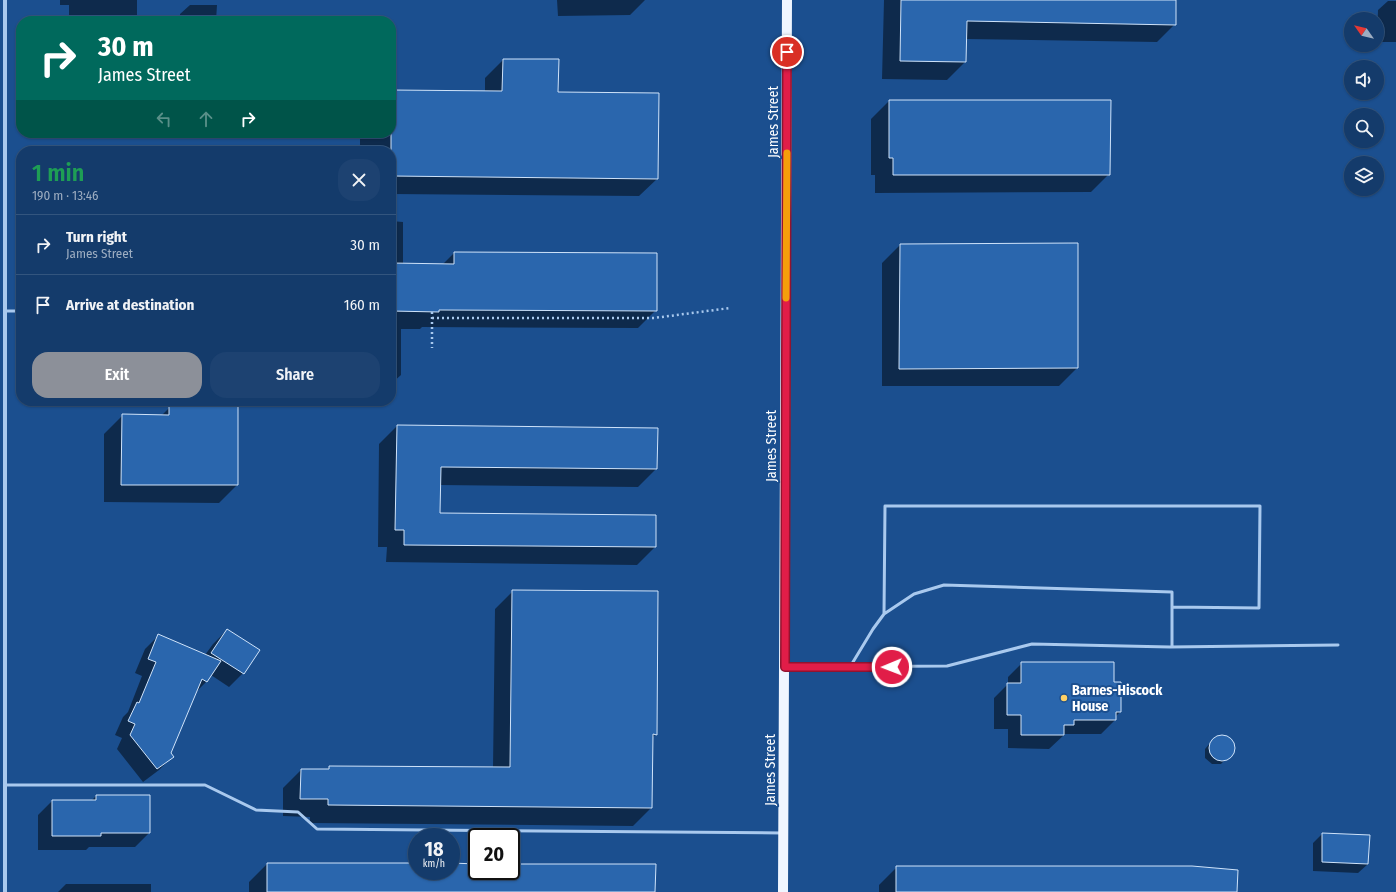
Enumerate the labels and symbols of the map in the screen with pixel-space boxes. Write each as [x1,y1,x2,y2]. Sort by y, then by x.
north arrow [1344,12,1384,52]
pin [770,35,804,69]
street label: James Street [765,86,782,158]
street label: James Street [763,410,780,482]
position arrow [871,646,913,688]
place label: Barnes-Hiscock House [1072,682,1163,715]
marker: Barnes-Hiscock House [1059,693,1069,703]
street label: James Street [762,734,779,806]
speed limit sign: 20 [468,828,520,880]

